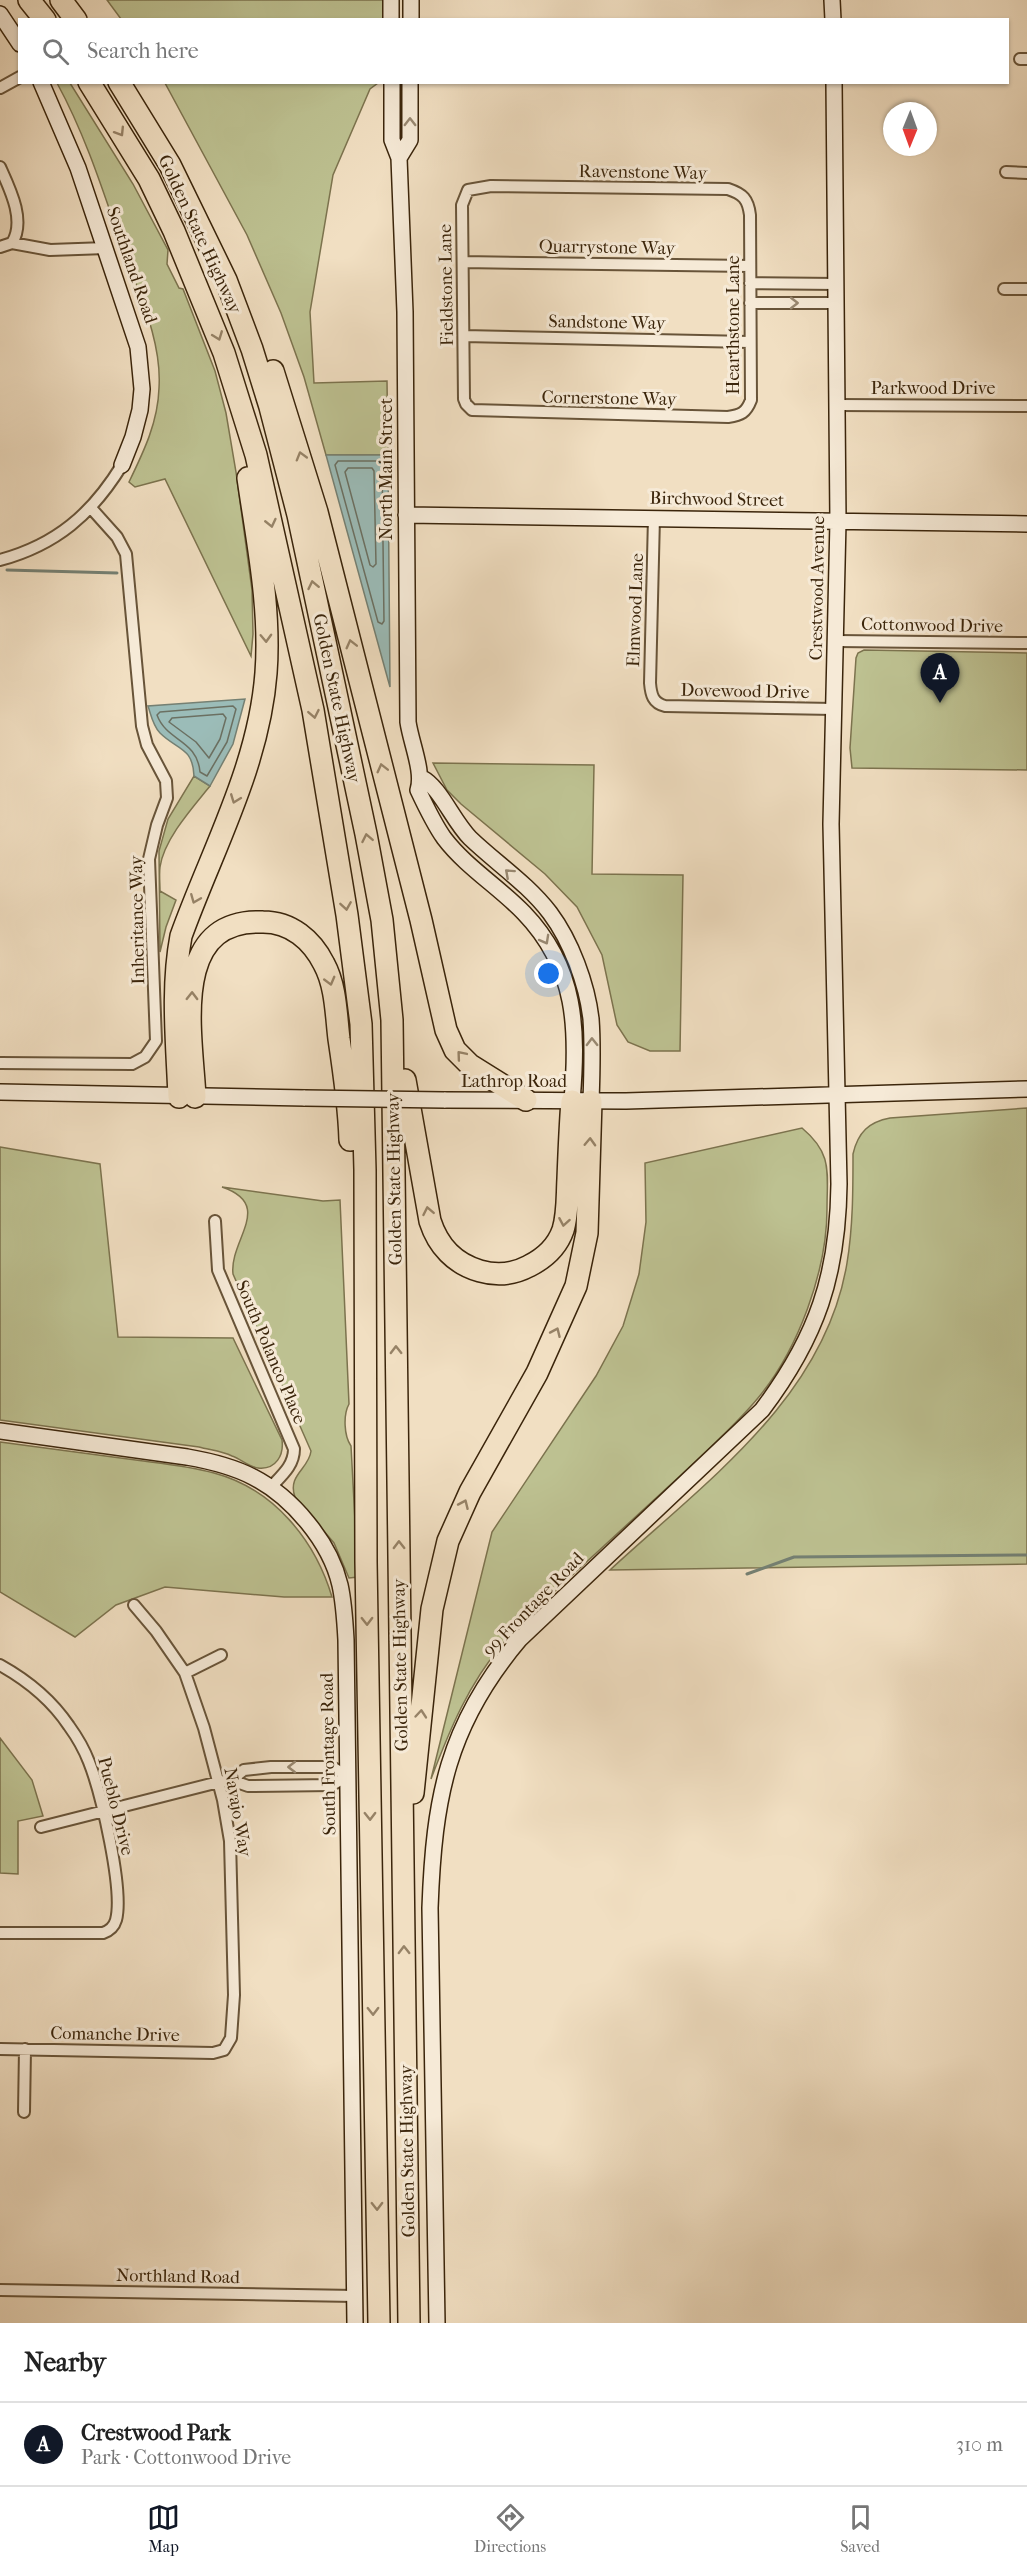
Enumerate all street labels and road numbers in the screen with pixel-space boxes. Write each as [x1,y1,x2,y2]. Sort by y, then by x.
street label: Golden State Highway [154,152,246,318]
street label: Ravenstone Way [579,161,709,184]
street label: Southland Road [102,204,161,327]
street label: Fieldstone Lane [435,224,458,346]
street label: Quarrystone Way [539,236,677,259]
street label: Hearthstone Lane [723,255,744,395]
street label: Sandstone Way [548,311,667,334]
street label: Parkwood Drive [871,378,995,399]
street label: Cornerstone Way [541,387,678,410]
street label: North Main Street [376,397,397,540]
street label: Birchwood Street [649,488,785,511]
street label: Crestwood Avenue [806,515,829,661]
street label: Elmwood Lane [623,553,648,667]
street label: Golden State Highway [308,612,365,786]
street label: Cottonwood Drive [861,614,1003,637]
street label: Dovewood Drive [680,680,810,703]
street label: Inheritance Way [126,854,149,985]
street label: Lathrop Road [461,1071,567,1092]
street label: Golden State Highway [382,1091,407,1265]
street label: South Polanco Place [231,1277,310,1427]
street label: 99 Frontage Road [478,1548,588,1661]
street label: Golden State Highway [388,1577,413,1751]
street label: South Frontage Road [317,1672,340,1835]
street label: Pueblo Drive [93,1755,138,1858]
street label: Navajo Way [219,1766,256,1860]
street label: Comanche Drive [50,2023,180,2046]
street label: Golden State Highway [395,2063,420,2237]
street label: Northland Road [116,2265,240,2288]

